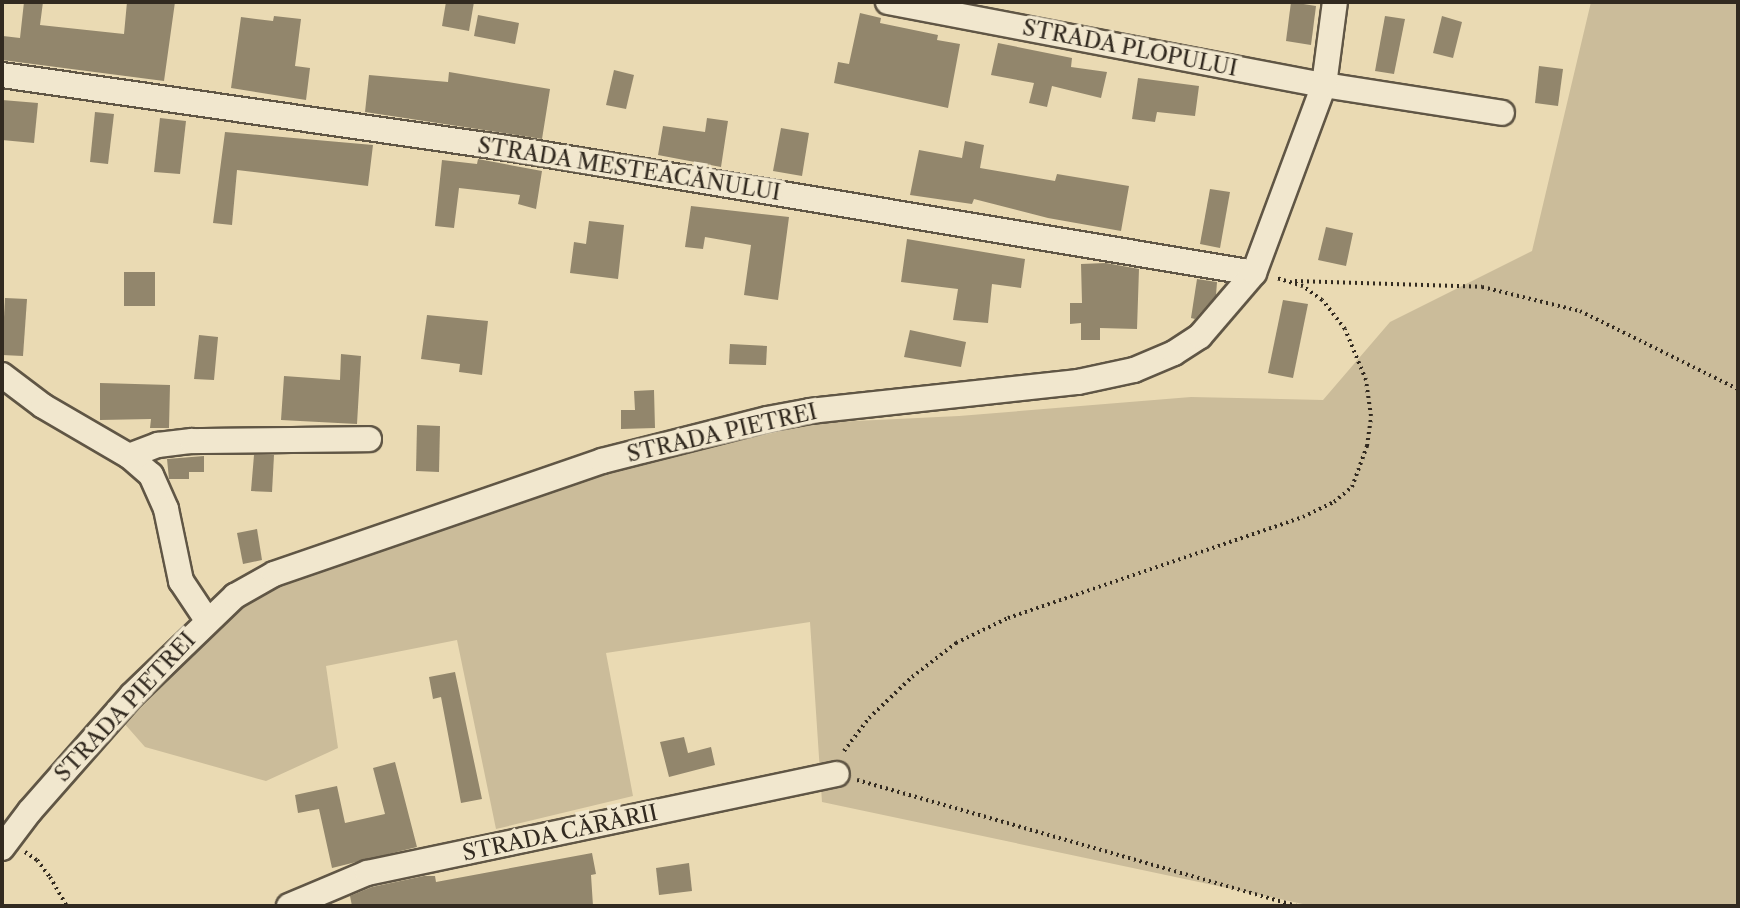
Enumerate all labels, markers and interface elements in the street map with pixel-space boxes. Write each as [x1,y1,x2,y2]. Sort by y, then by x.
street label: STRADA PLOPULUI [1020,14,1240,82]
street label: STRADA MESTEACĂNULUI [475,132,783,206]
street label: STRADA PIETREI [624,398,820,468]
street label: STRADA PIETREI [49,627,201,787]
street label: STRADA CĂRĂRII [460,799,660,867]

